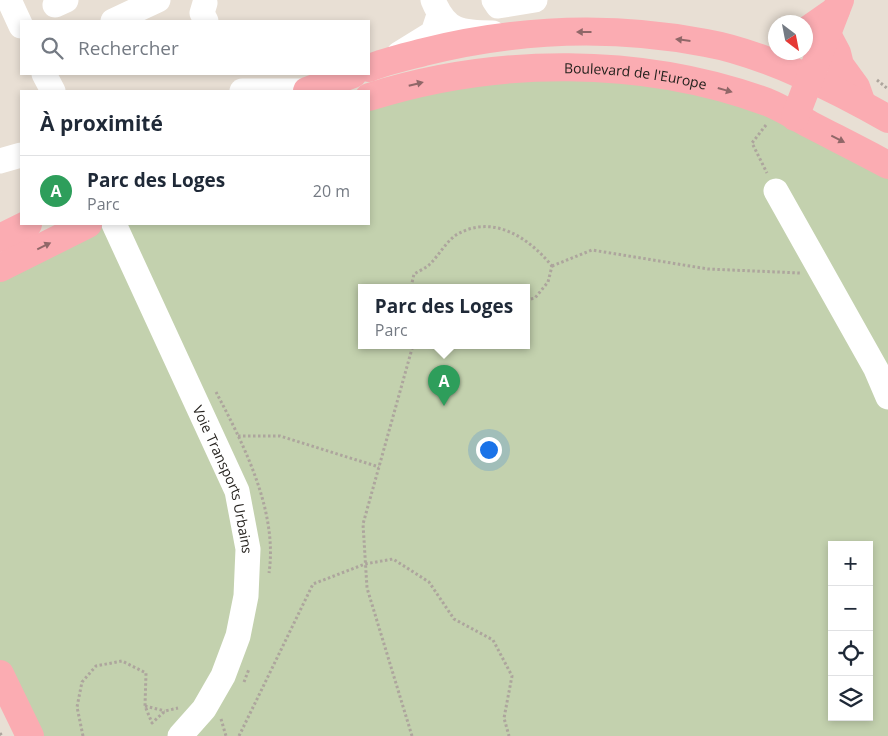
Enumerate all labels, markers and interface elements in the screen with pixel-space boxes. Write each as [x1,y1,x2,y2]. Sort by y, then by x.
north arrow [768,15,813,60]
search box [20,20,370,75]
one-way arrow [576,28,592,36]
icon: search [38,34,66,62]
text: Rechercher [78,35,179,61]
one-way arrow [675,36,691,44]
street label: Boulevard de l'Europe [564,58,709,93]
one-way arrow [408,80,423,88]
one-way arrow [717,86,733,94]
text: À proximité [40,109,163,137]
one-way arrow [831,135,845,143]
text: Parc des Loges [87,167,225,193]
text: A [50,180,62,202]
text: 20 m [313,180,350,202]
text: Parc [87,193,120,215]
one-way arrow [37,242,51,250]
popup [358,284,530,349]
text: Parc des Loges [375,293,513,319]
text: Parc [375,319,408,341]
pin: A [428,365,460,406]
street label: Voie Transports Urbains [189,402,258,554]
your location [476,437,502,463]
map controls [828,541,873,721]
button: + [828,541,873,586]
button: − [828,586,873,631]
button: locate [828,631,873,676]
button: layers [828,676,873,721]

